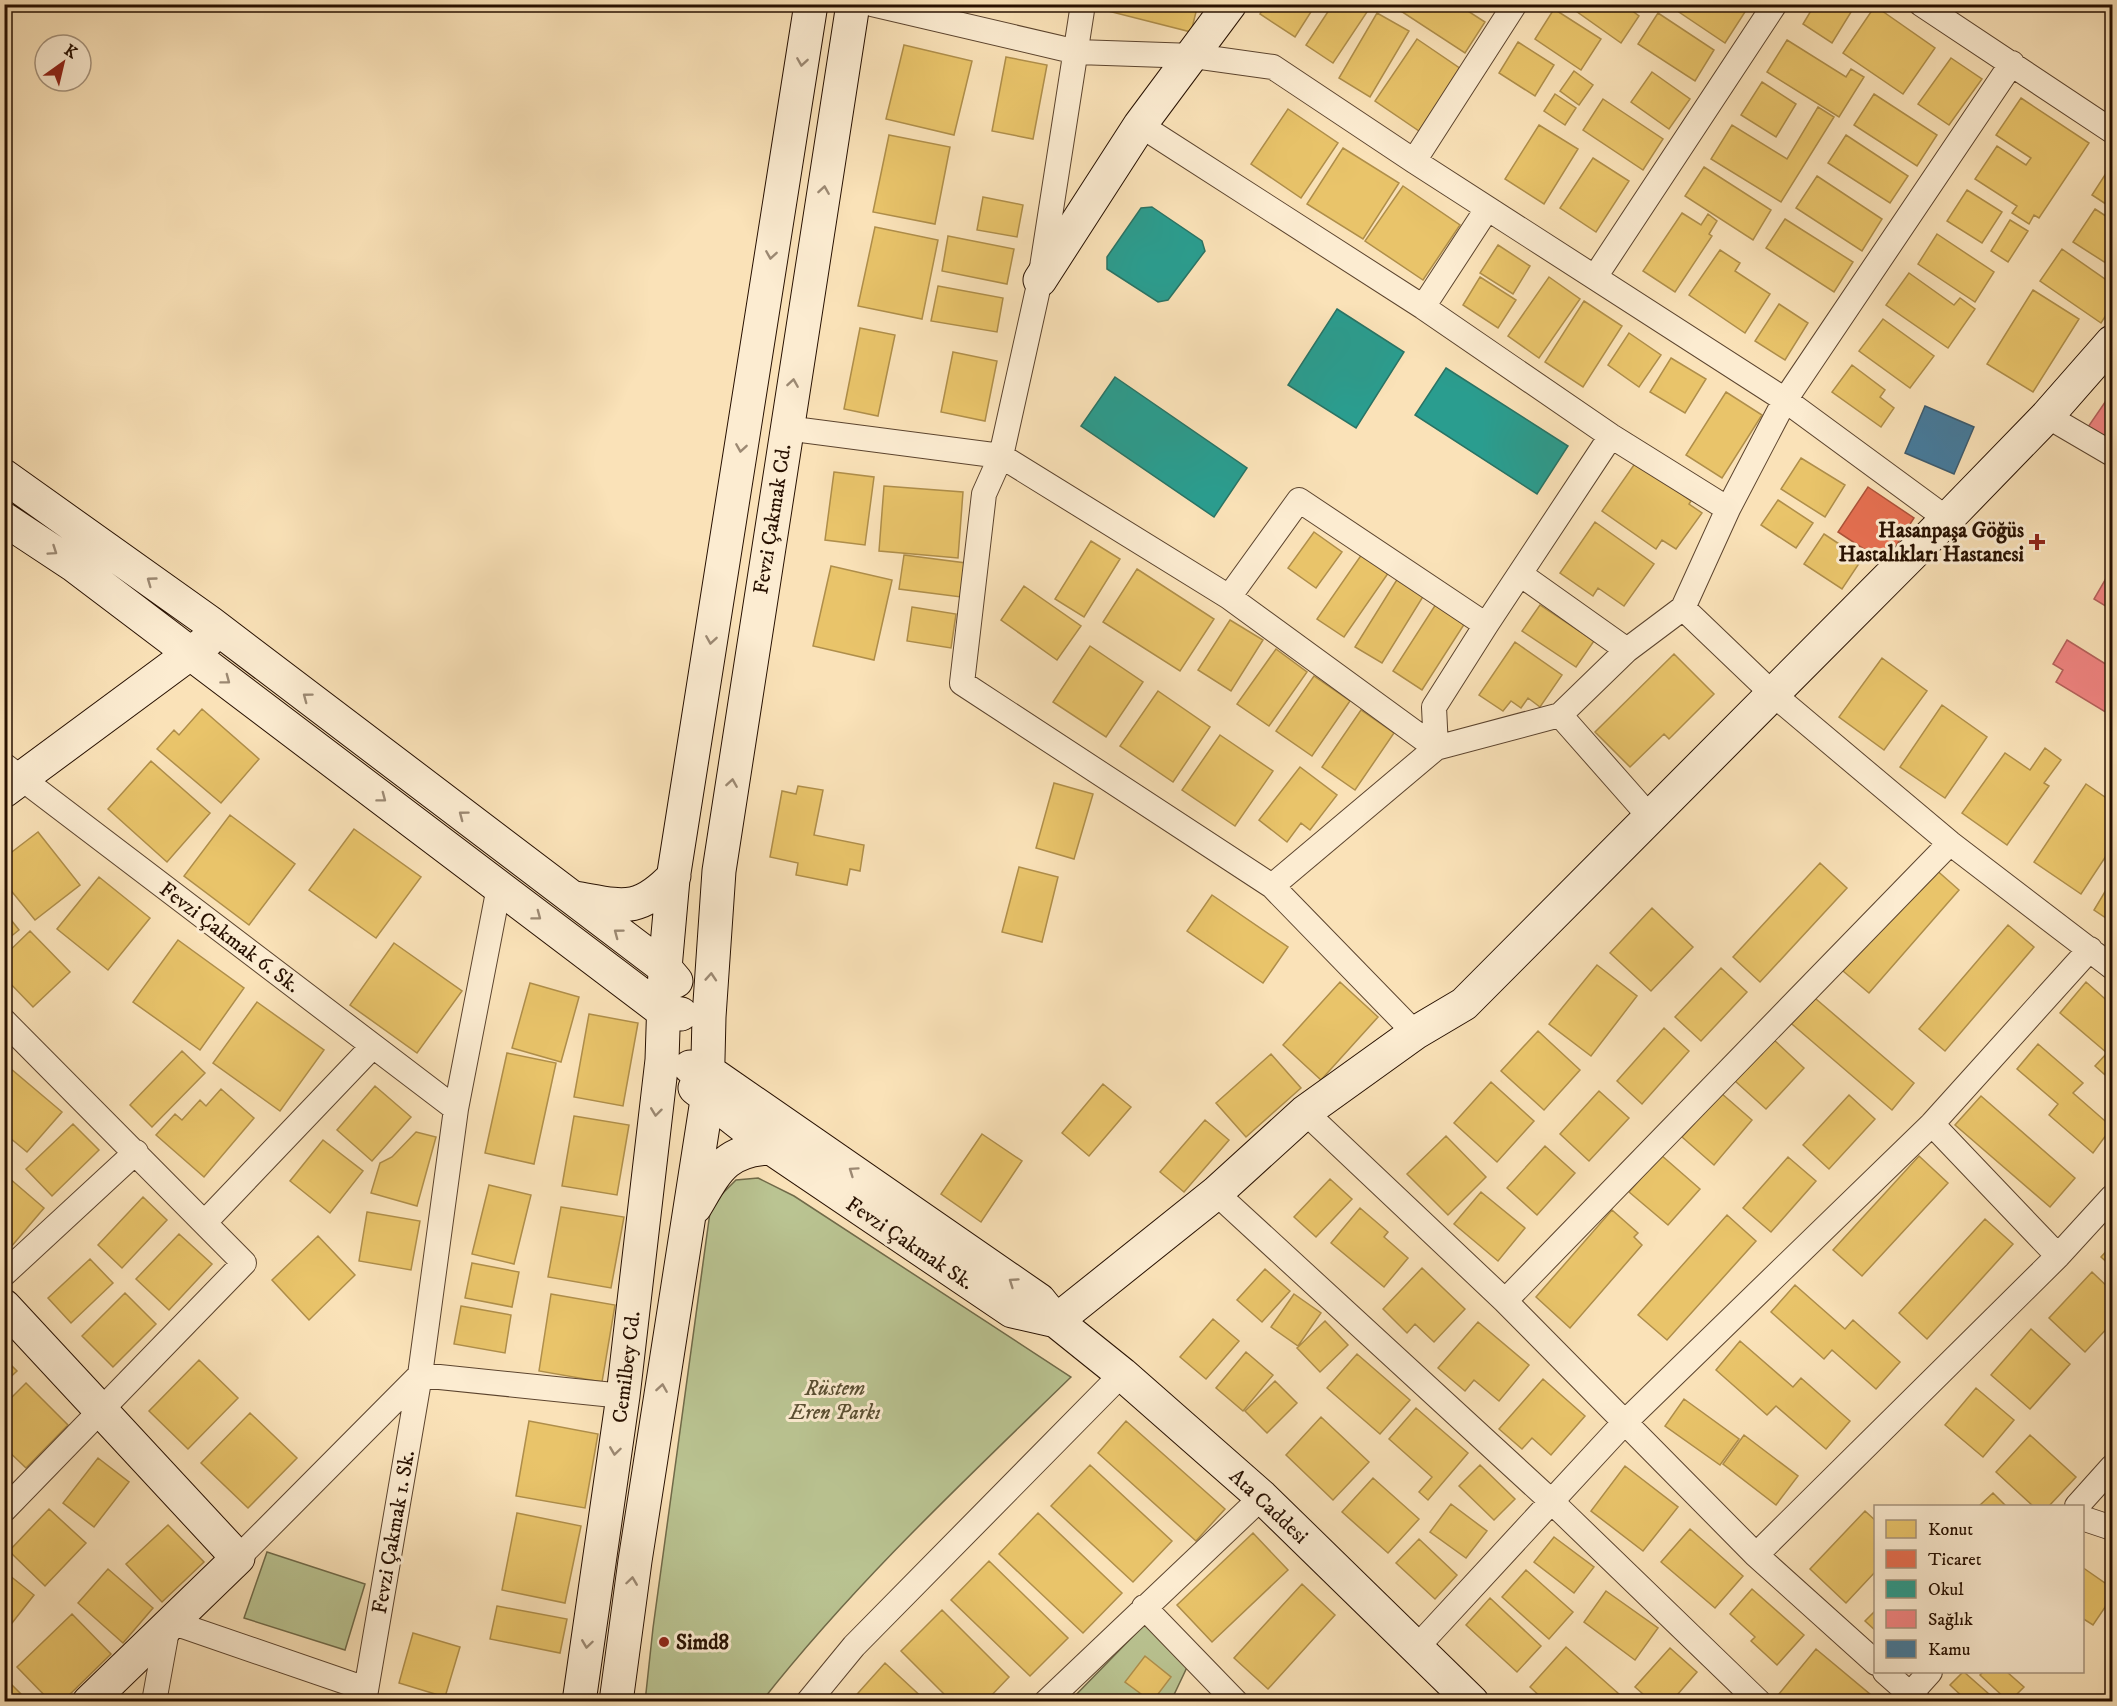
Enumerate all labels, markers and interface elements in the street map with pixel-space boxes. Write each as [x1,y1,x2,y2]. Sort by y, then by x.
north arrow [33,33,93,93]
text: K [61,40,82,63]
one-way arrow [796,58,808,67]
one-way arrow [817,186,830,196]
one-way arrow [766,250,778,260]
one-way arrow [787,378,799,388]
one-way arrow [735,442,748,452]
street label: Fevzi Çakmak Cd. [748,442,798,596]
place label: Hasanpaşa Göğüs Hastalıkları Hastanesi [1838,518,2025,568]
marker: Hasanpaşa Göğüs Hastalıkları Hastanesi [2028,533,2046,551]
one-way arrow [46,544,57,555]
one-way arrow [147,577,158,588]
one-way arrow [705,636,717,645]
one-way arrow [220,673,231,684]
one-way arrow [303,694,314,705]
one-way arrow [726,779,738,788]
one-way arrow [375,791,386,802]
one-way arrow [458,812,469,823]
street label: Fevzi Çakmak 6. Sk. [154,877,305,999]
one-way arrow [531,908,542,919]
one-way arrow [614,929,625,940]
one-way arrow [705,973,718,982]
one-way arrow [650,1107,663,1116]
one-way arrow [848,1167,859,1178]
street label: Fevzi Çakmak Sk. [841,1191,978,1296]
one-way arrow [1009,1278,1020,1289]
street label: Cemilbey Cd. [607,1310,647,1425]
park label: Rüstem Eren Parkı [788,1376,881,1426]
one-way arrow [656,1384,668,1393]
one-way arrow [609,1446,621,1456]
street label: Fevzi Çakmak 1. Sk. [367,1448,421,1616]
street label: Ata Caddesi [1223,1464,1313,1550]
legend [1874,1505,2084,1673]
text: Konut [1928,1519,1973,1541]
text: Ticaret [1928,1549,1982,1571]
one-way arrow [626,1576,638,1586]
text: Okul [1928,1579,1964,1601]
text: Sağlık [1928,1609,1973,1631]
place label: Simd8 [676,1630,730,1656]
marker: Simd8 [657,1635,671,1649]
one-way arrow [581,1639,593,1649]
text: Kamu [1928,1639,1971,1661]

